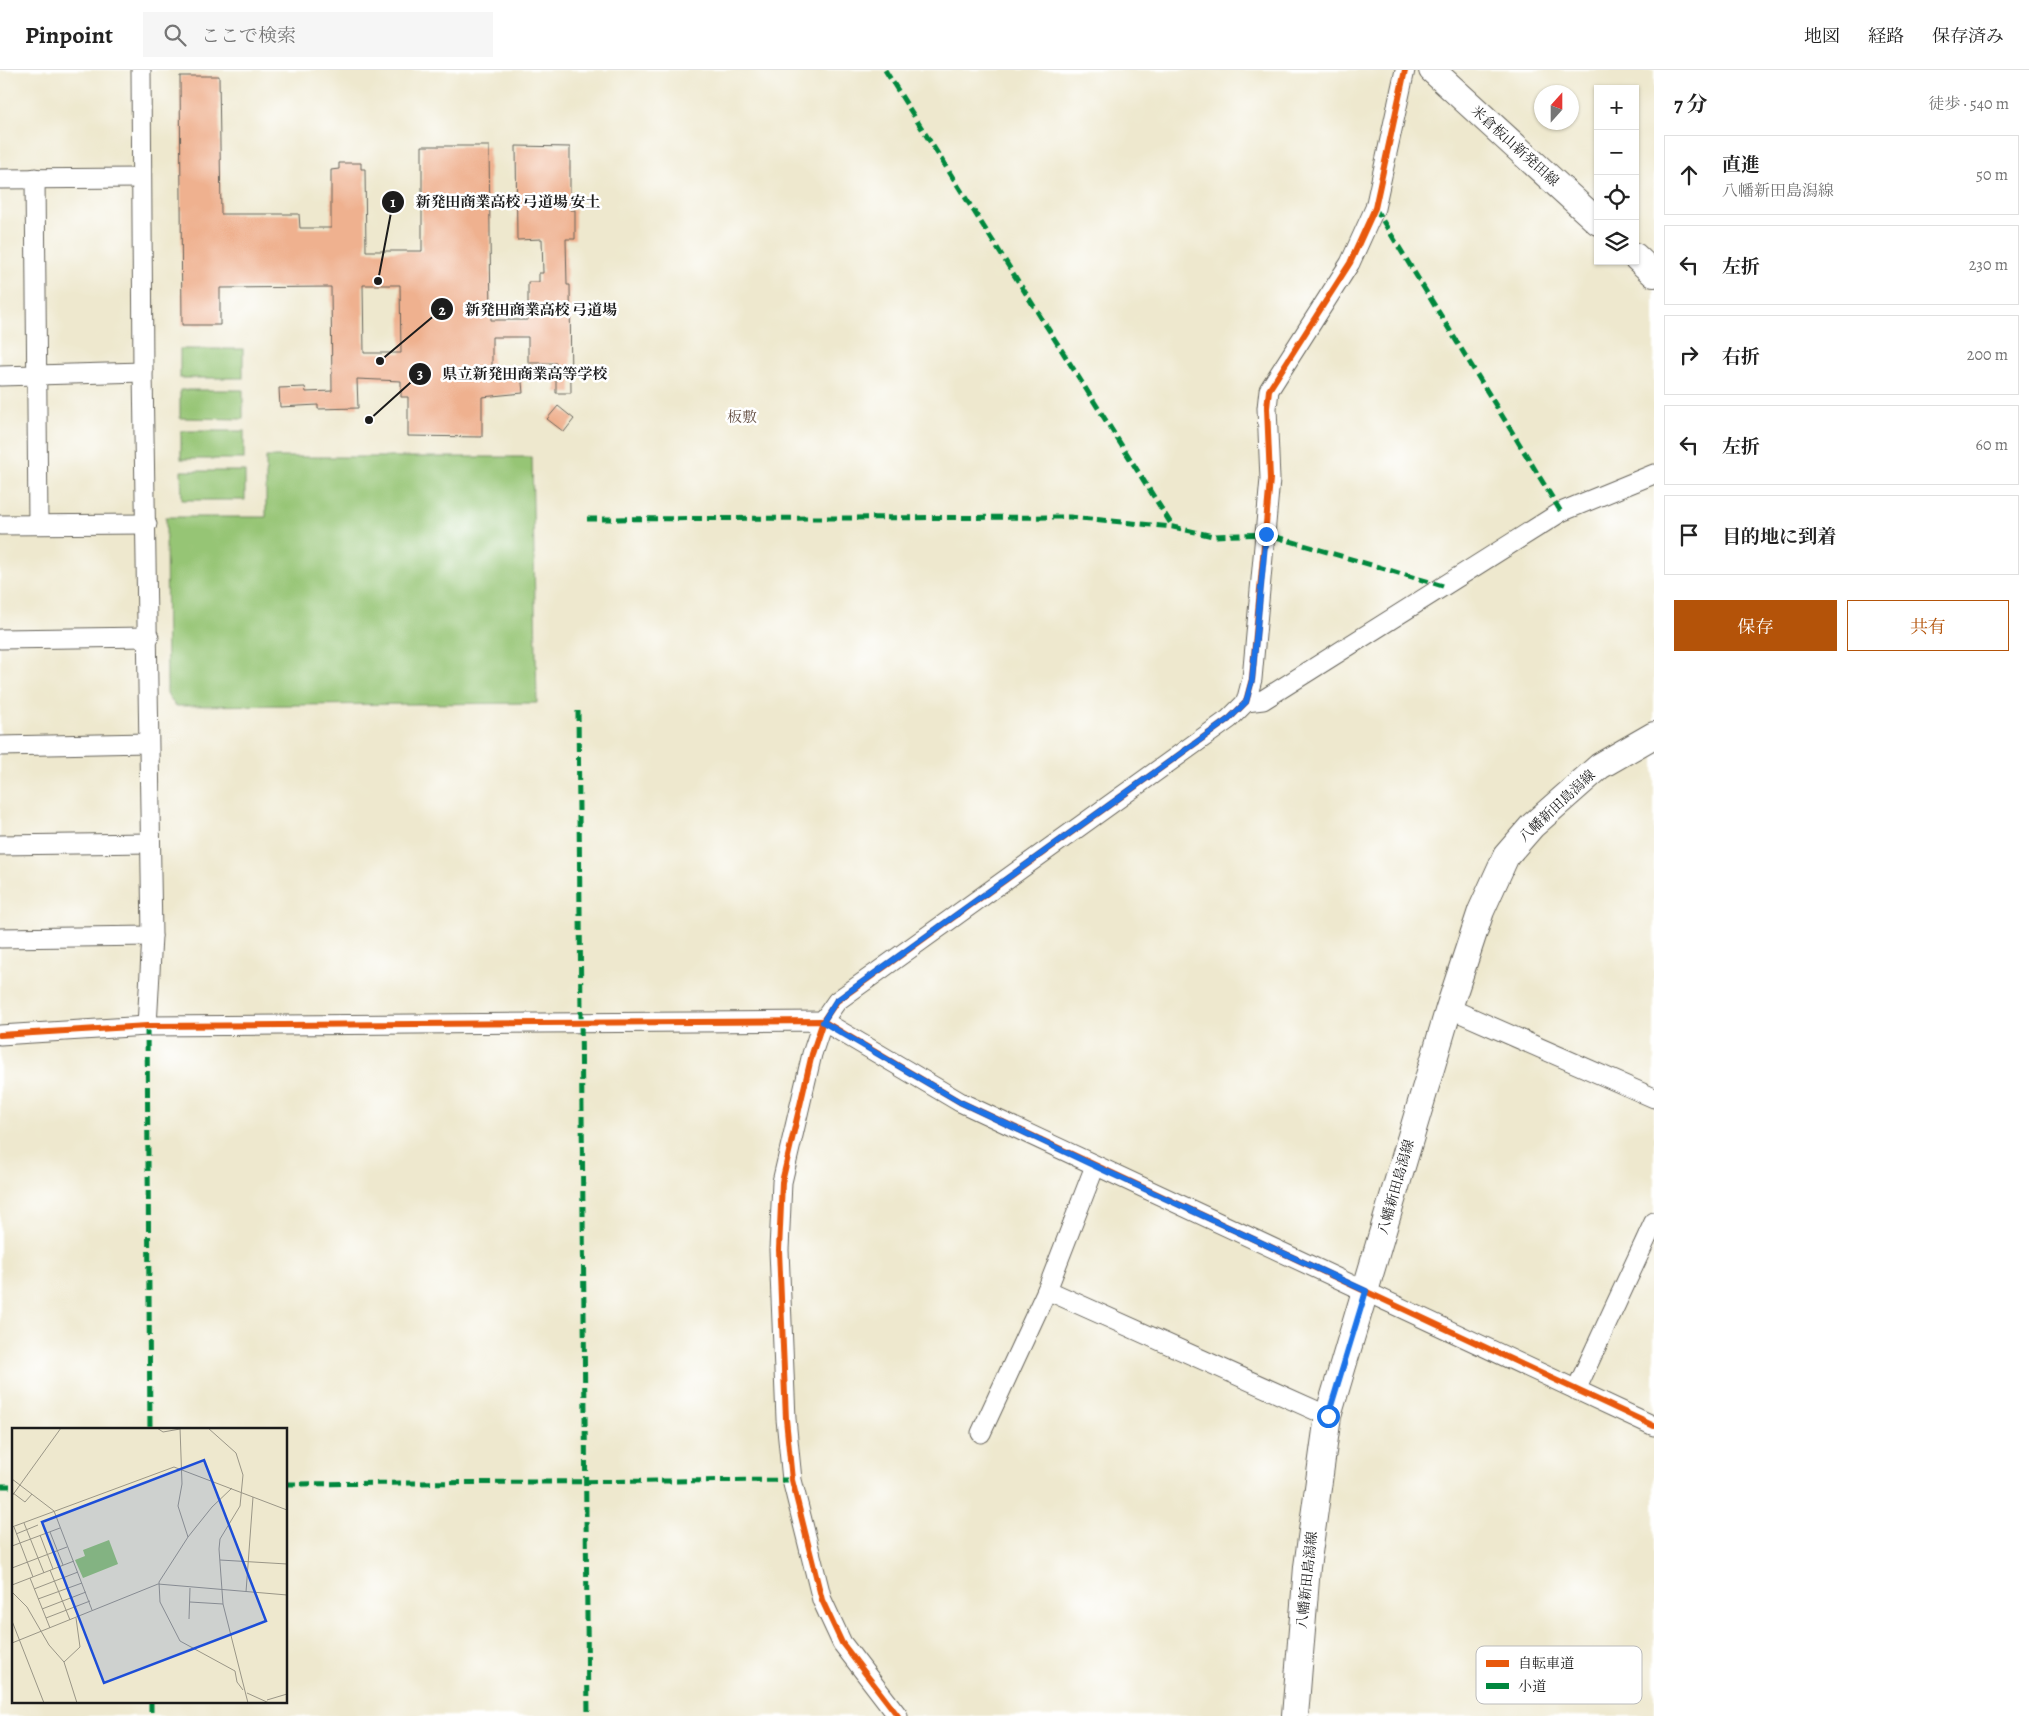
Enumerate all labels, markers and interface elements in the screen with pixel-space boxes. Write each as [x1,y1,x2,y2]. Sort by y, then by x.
search box [143,12,493,57]
text: Pinpoint [25,19,113,51]
icon: search [161,21,189,49]
text: ここで検索 [201,23,296,49]
text: 地図 [1804,24,1840,48]
text: 経路 [1868,24,1904,48]
text: 保存済み [1932,24,2004,48]
north arrow [1534,85,1579,130]
map controls [1594,85,1639,265]
button: + [1594,85,1639,130]
text: 7 分 [1674,90,1708,118]
text: 徒歩 · 540 m [1928,93,2009,115]
street label: 米倉板山新発田線 [1467,101,1563,191]
button: − [1594,130,1639,175]
text: 直進 [1722,152,1760,178]
icon: ahead [1675,161,1703,189]
text: 50 m [1976,164,2008,186]
button: locate [1594,175,1639,220]
text: 八幡新田島潟線 [1722,180,1834,202]
callout: 新発田商業高校 弓道場 安土 [381,187,611,217]
text: 1 [390,192,396,212]
text: 新発田商業高校 弓道場 安土 [415,192,601,212]
button: layers [1594,220,1639,265]
icon: left [1675,251,1703,279]
text: 左折 [1722,254,1760,280]
text: 230 m [1969,254,2008,276]
callout: 新発田商業高校 弓道場 [430,294,627,324]
text: 2 [438,300,446,320]
text: 新発田商業高校 弓道場 [465,300,617,320]
icon: right [1675,341,1703,369]
text: 右折 [1722,344,1760,370]
text: 200 m [1967,344,2008,366]
callout: 県立新発田商業高等学校 [408,359,618,389]
text: 3 [417,364,423,384]
text: 県立新発田商業高等学校 [442,364,608,384]
district label: 板敷 [727,407,757,427]
icon: left [1675,431,1703,459]
text: 左折 [1722,434,1760,460]
text: 60 m [1976,434,2008,456]
icon: arrive [1675,521,1703,549]
route end [1255,523,1278,546]
text: 目的地に到着 [1722,524,1836,550]
button: 保存 [1674,600,1837,651]
button: 共有 [1847,600,2009,651]
street label: 八幡新田島潟線 [1515,766,1599,846]
street label: 八幡新田島潟線 [1373,1137,1419,1237]
route start [1317,1405,1340,1428]
inset map [12,1428,288,1704]
street label: 八幡新田島潟線 [1292,1530,1322,1630]
legend [1476,1646,1642,1704]
text: 自転車道 [1518,1654,1574,1673]
text: 小道 [1518,1677,1546,1696]

